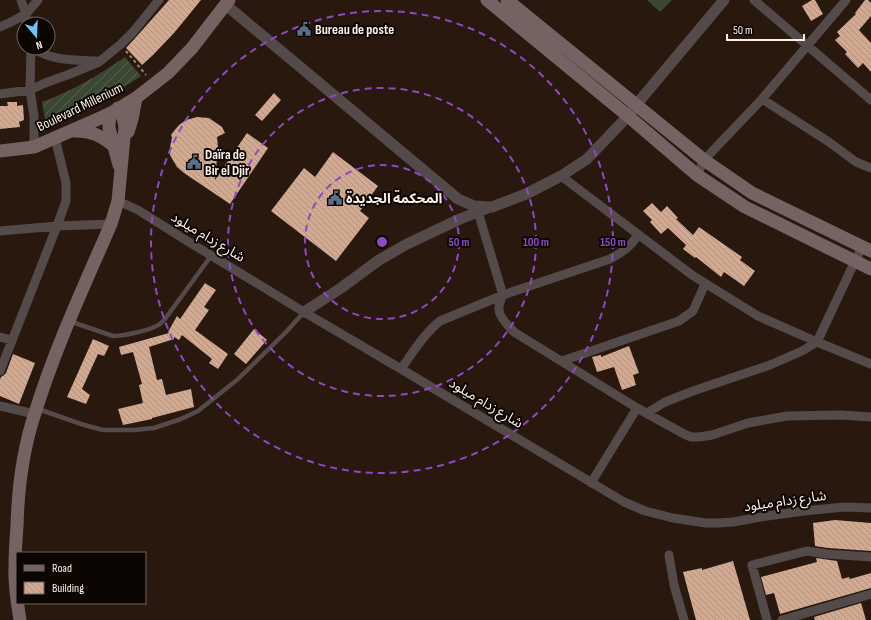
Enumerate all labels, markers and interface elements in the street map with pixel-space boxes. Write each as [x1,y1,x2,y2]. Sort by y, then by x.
north arrow [16,16,56,56]
scale bar [727,16,804,42]
public building icon: Bureau de poste [296,21,312,37]
place label: Bureau de poste [315,21,394,38]
text: 50 m [733,23,753,38]
text: N [34,38,44,52]
street label: Boulevard Millenium [34,79,126,135]
place label: Daïra de Bir el Djir [205,146,250,179]
public building icon: Daïra de Bir el Djir [186,154,202,170]
public building icon: المحكمة الجديدة [327,190,343,206]
place label: المحكمة الجديدة [346,190,443,207]
street label: شارع زدام ميلود [167,208,248,267]
centre of rings [375,235,389,249]
text: 50 m [449,235,469,250]
text: 100 m [523,235,549,250]
text: 150 m [600,235,626,250]
street label: شارع زدام ميلود [445,374,526,433]
street label: شارع زدام ميلود [743,487,828,517]
legend [16,552,146,604]
text: Road [52,561,72,576]
text: Building [52,581,84,596]

